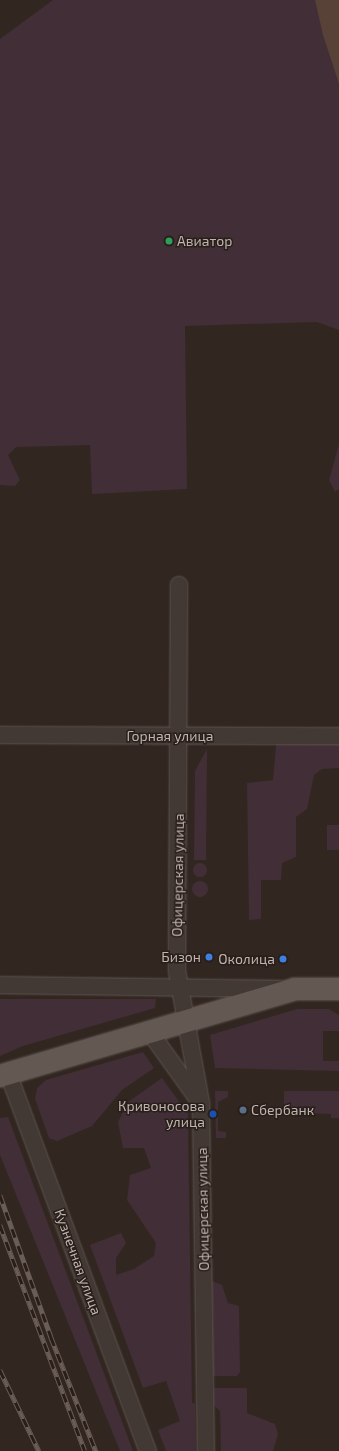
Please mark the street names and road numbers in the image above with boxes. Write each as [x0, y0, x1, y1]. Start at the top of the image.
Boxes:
street label: Горная улица [127, 728, 213, 744]
street label: Офицерская улица [169, 813, 187, 937]
street label: Офицерская улица [194, 1147, 212, 1271]
street label: Кузнечная улица [51, 1207, 105, 1317]

